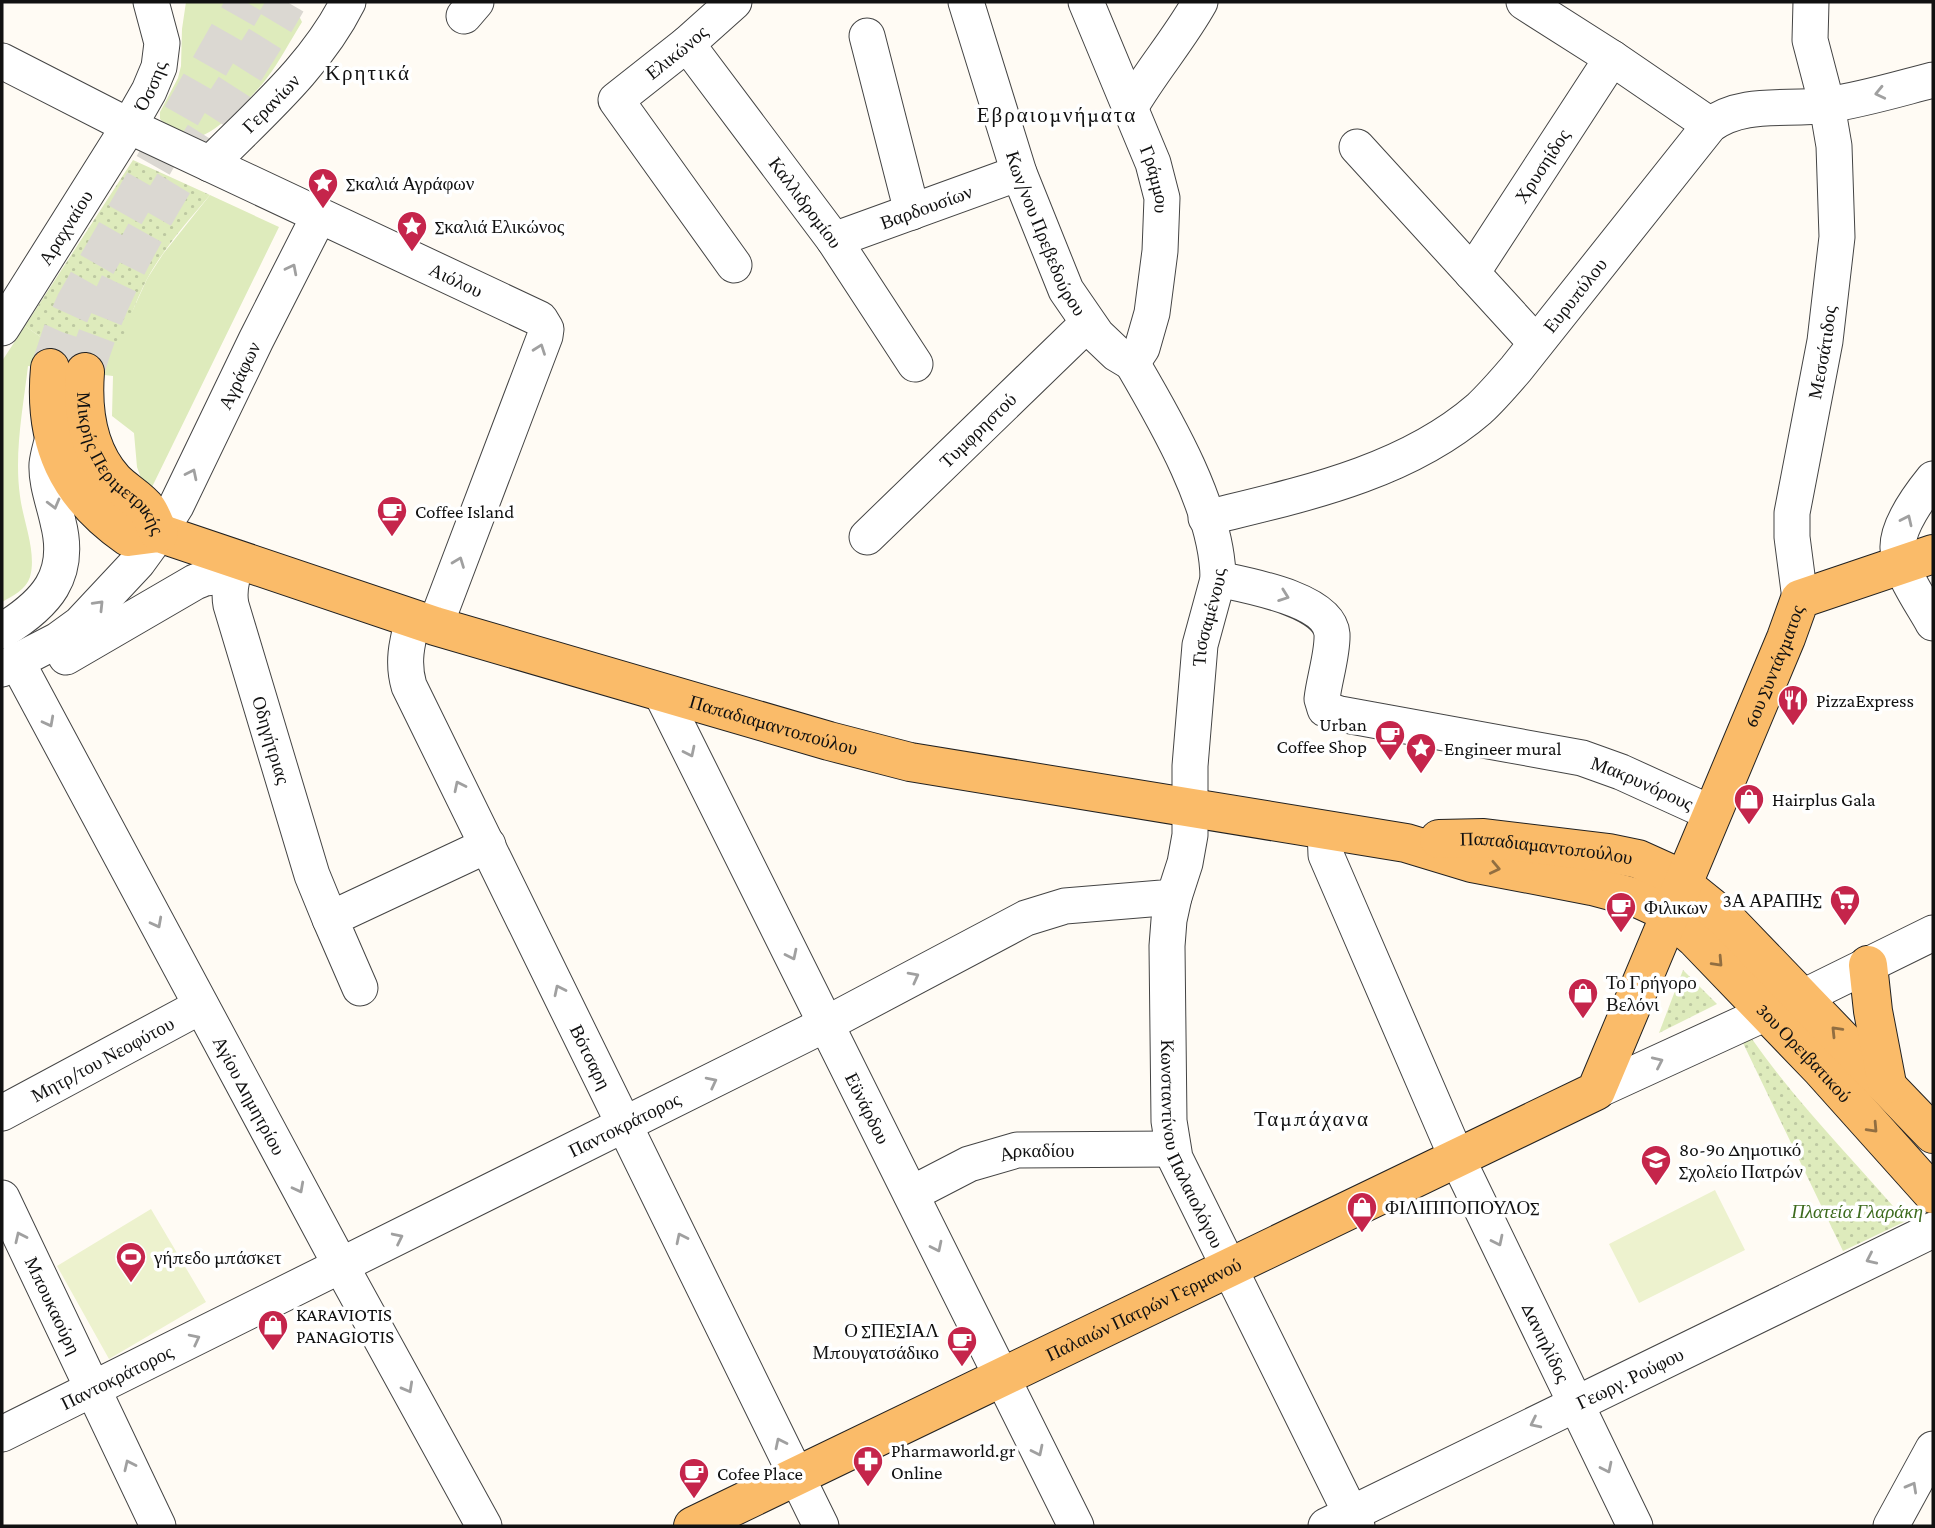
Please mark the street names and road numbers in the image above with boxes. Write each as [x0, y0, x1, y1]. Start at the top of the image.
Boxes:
street label: Ελικώνος [642, 21, 712, 84]
street label: Όσσης [130, 60, 171, 115]
street label: Γερανίων [238, 70, 304, 137]
street label: Χρυσηίδος [1511, 125, 1574, 207]
street label: Γράμμου [1136, 142, 1172, 214]
street label: Κων/νου Πρεβεδούρου [1002, 148, 1090, 320]
street label: Καλλιδρομίου [764, 153, 846, 252]
street label: Βαρδουσίων [877, 181, 976, 233]
street label: Αραχναίου [34, 186, 97, 269]
street label: Ευρυπύλου [1539, 254, 1611, 337]
street label: Αιόλου [426, 259, 486, 302]
street label: Μεσσάτιδος [1804, 304, 1840, 401]
street label: Αγράφων [214, 338, 265, 413]
street label: Τυμφρηστού [935, 388, 1021, 472]
street label: Μικρής Περιμετρικής [73, 392, 168, 539]
street label: Τισσαμένους [1188, 568, 1229, 667]
street label: 6ου Συντάγματος [1740, 602, 1808, 730]
street label: Παπαδιαμαντοπούλου [687, 691, 860, 759]
street label: Οδηγήτριας [248, 694, 294, 787]
street label: Μακρυνόρους [1588, 752, 1697, 815]
street label: Παπαδιαμαντοπούλου [1460, 828, 1635, 869]
street label: 3ου Ορειβατικού [1752, 999, 1856, 1107]
street label: Μητρ/του Νεοφύτου [28, 1013, 178, 1106]
street label: Βότσαρη [566, 1021, 615, 1093]
street label: Αγίου Δημητρίου [209, 1033, 289, 1159]
street label: Κωνσταντίνου Παλαιολόγου [1157, 1039, 1228, 1252]
street label: Εϋνάρδου [841, 1069, 894, 1147]
street label: Παντοκράτορος [565, 1088, 684, 1161]
street label: Αρκαδίου [997, 1140, 1075, 1166]
street label: Παλαιών Πατρών Γερμανού [1043, 1253, 1245, 1365]
street label: Μπουκαούρη [21, 1254, 85, 1358]
street label: Δανιηλίδος [1518, 1299, 1574, 1386]
street label: Παντοκράτορος [57, 1341, 177, 1414]
street label: Γεωργ. Ρούφου [1573, 1343, 1687, 1413]

